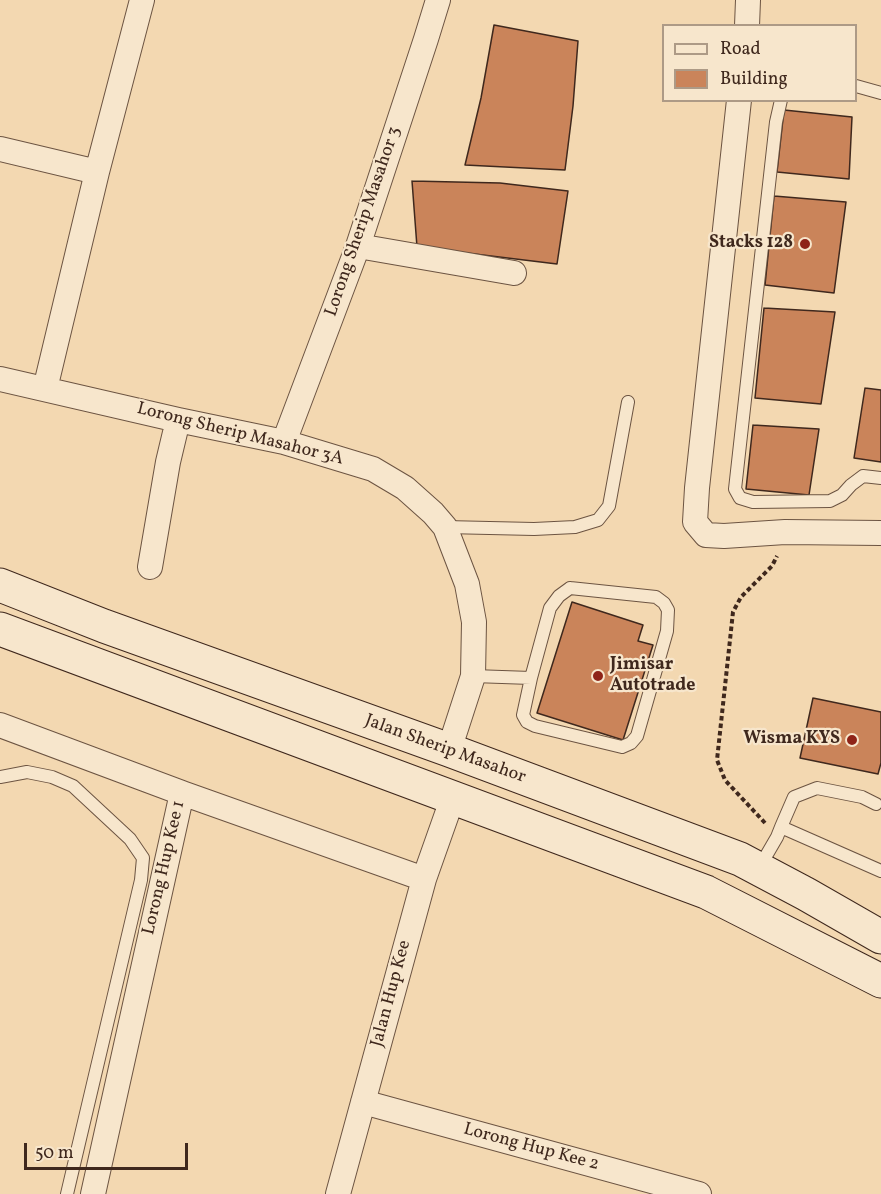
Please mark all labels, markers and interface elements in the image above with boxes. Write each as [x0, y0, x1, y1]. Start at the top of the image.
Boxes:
legend [662, 24, 857, 102]
text: Road [720, 37, 761, 62]
text: Building [720, 67, 788, 92]
street label: Lorong Sherip Masahor 3 [321, 124, 407, 320]
place label: Stacks 128 [709, 233, 793, 255]
marker: Stacks 128 [798, 237, 812, 251]
street label: Lorong Sherip Masahor 3A [134, 399, 346, 471]
place label: Jimisar Autotrade [610, 655, 696, 698]
marker: Jimisar Autotrade [591, 669, 605, 683]
street label: Jalan Sherip Masahor [361, 711, 529, 789]
place label: Wisma KYS [743, 729, 840, 751]
marker: Wisma KYS [845, 733, 859, 747]
street label: Lorong Hup Kee 1 [139, 799, 191, 937]
street label: Jalan Hup Kee [367, 938, 417, 1050]
street label: Lorong Hup Kee 2 [461, 1119, 601, 1177]
scale bar [27, 1131, 190, 1169]
text: 50 m [35, 1141, 74, 1166]

